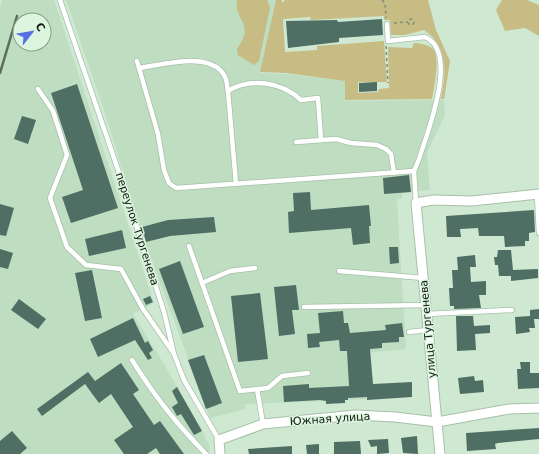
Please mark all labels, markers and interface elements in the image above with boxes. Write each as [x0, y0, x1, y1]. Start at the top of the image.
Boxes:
north arrow [12, 12, 52, 52]
text: С [32, 20, 48, 34]
street label: переулок Тургенева [113, 171, 161, 287]
street label: улица Тургенева [417, 279, 439, 379]
street label: Южная улица [289, 410, 371, 428]

